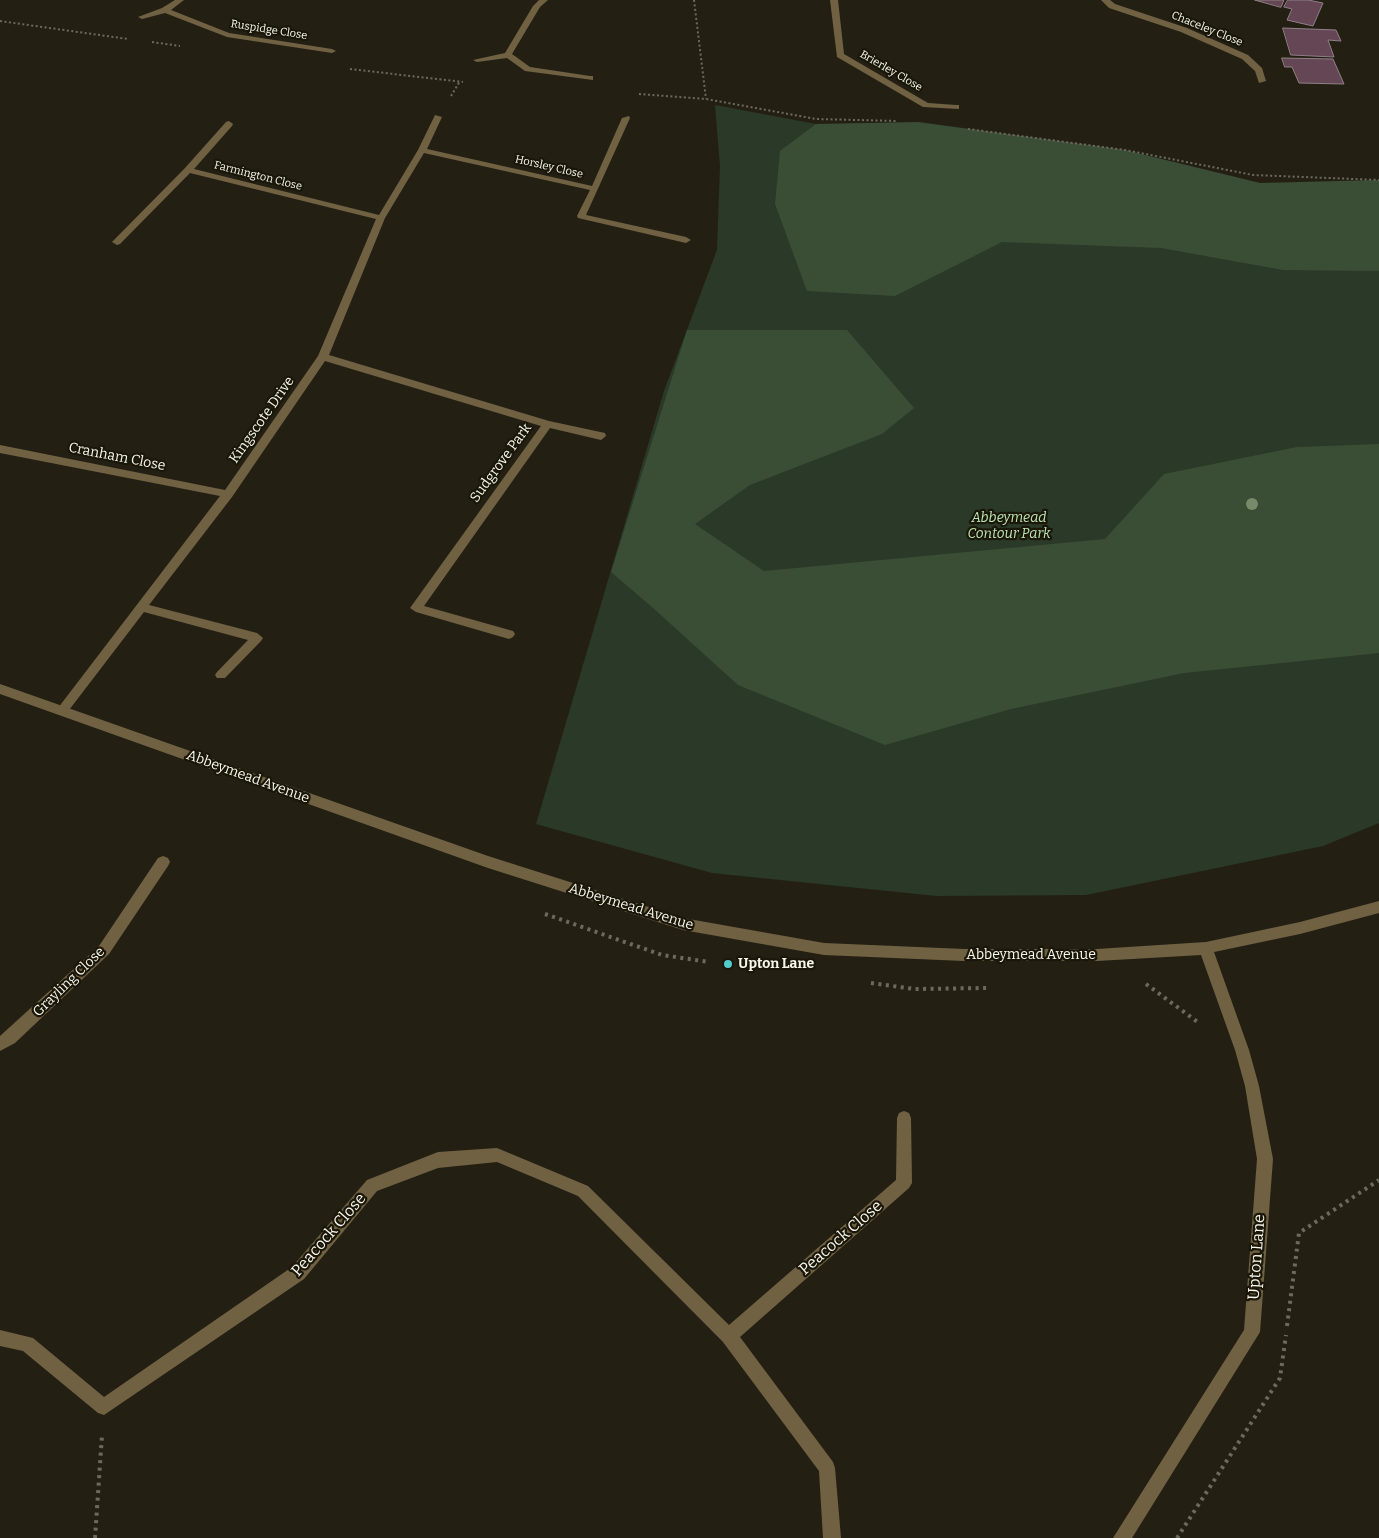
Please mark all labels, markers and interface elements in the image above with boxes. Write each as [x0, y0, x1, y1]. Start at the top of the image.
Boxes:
street label: Chaceley Close [1169, 9, 1245, 49]
street label: Ruspidge Close [230, 17, 308, 43]
street label: Brierley Close [857, 48, 925, 94]
street label: Horsley Close [514, 153, 584, 181]
street label: Farmington Close [213, 159, 303, 193]
street label: Kingscote Drive [226, 373, 298, 467]
street label: Sudgrove Park [467, 420, 535, 506]
street label: Cranham Close [67, 439, 167, 475]
park label: Abbeymead Contour Park [967, 510, 1051, 542]
street label: Abbeymead Avenue [184, 747, 312, 807]
street label: Abbeymead Avenue [567, 880, 695, 934]
street label: Grayling Close [30, 944, 108, 1020]
street label: Abbeymead Avenue [966, 947, 1096, 963]
place label: Upton Lane [738, 956, 814, 972]
marker: Upton Lane [722, 958, 734, 970]
street label: Peacock Close [288, 1189, 370, 1281]
street label: Peacock Close [795, 1197, 887, 1279]
street label: Upton Lane [1244, 1213, 1270, 1301]

